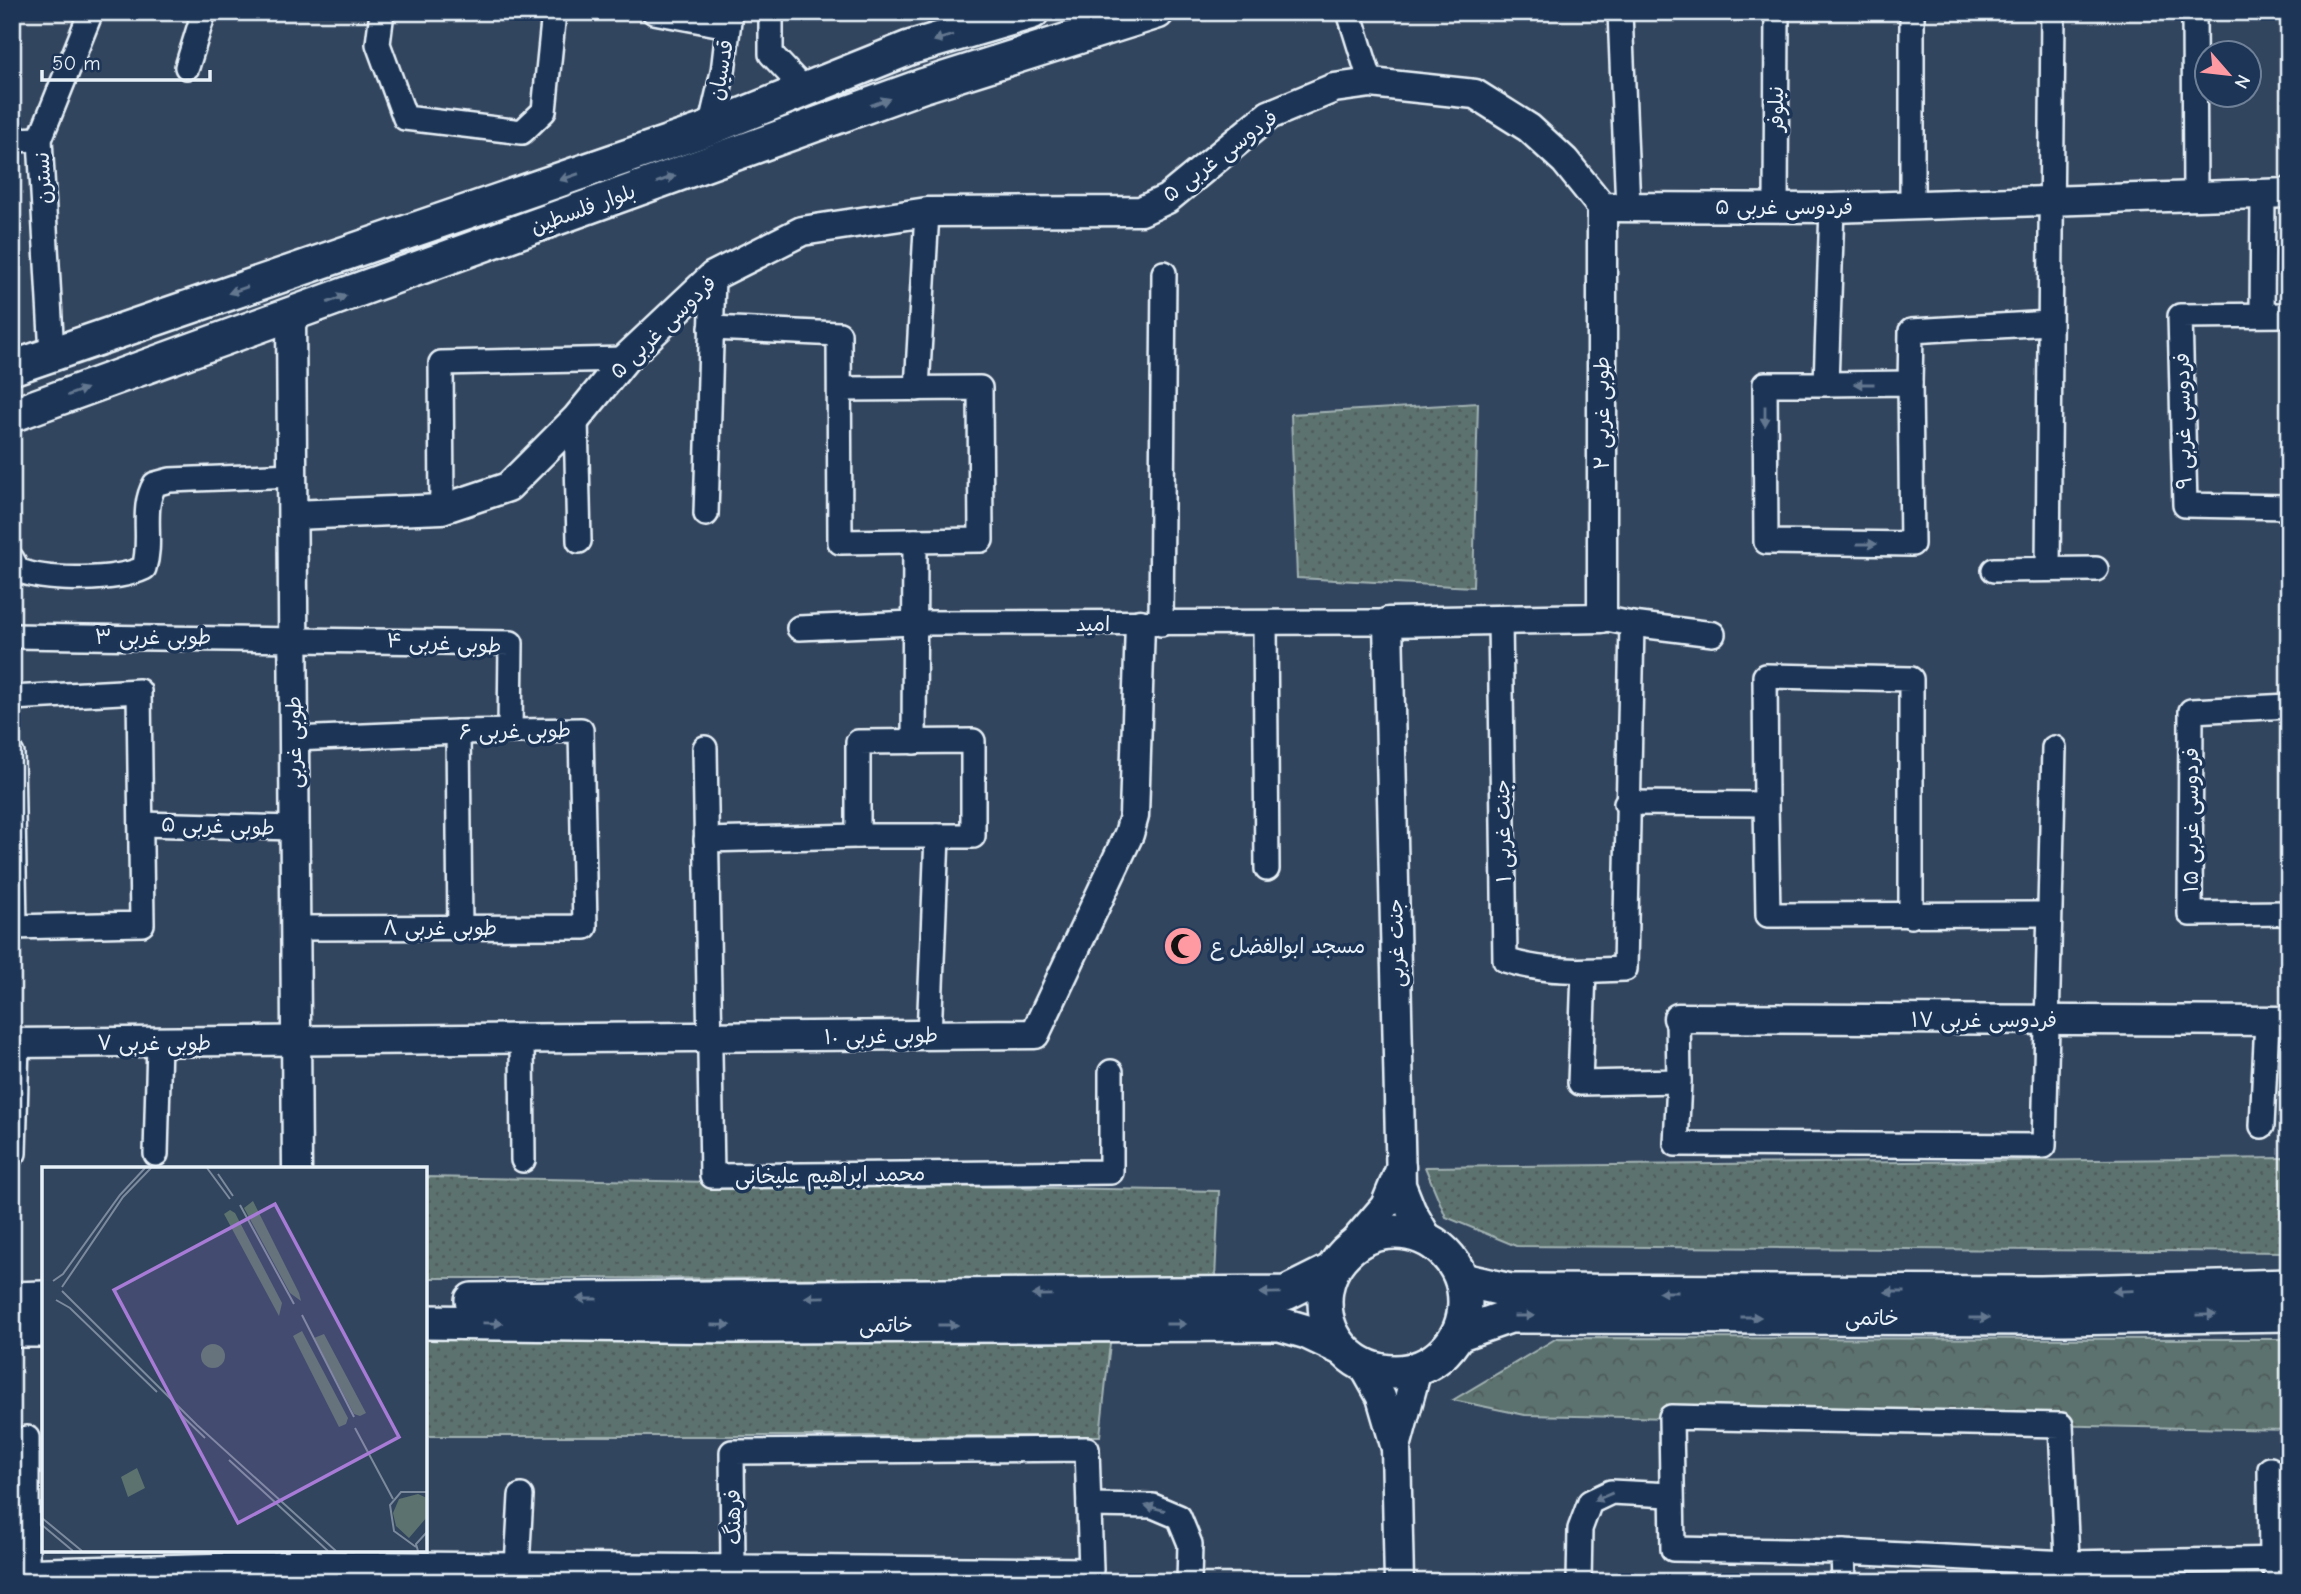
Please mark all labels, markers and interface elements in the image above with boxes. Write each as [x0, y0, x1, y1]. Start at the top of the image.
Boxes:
one-way arrow [933, 34, 954, 44]
scale bar [42, 38, 210, 82]
street label: قدسیان [704, 38, 738, 102]
north arrow [2192, 38, 2262, 108]
text: 50 m [52, 51, 101, 75]
text: N [2230, 71, 2255, 92]
street label: نیلوفر [1764, 86, 1790, 134]
one-way arrow [869, 96, 890, 107]
street label: فردوسی غربی ۵ [1158, 105, 1283, 209]
street label: نسترن [30, 151, 56, 205]
one-way arrow [559, 172, 580, 183]
one-way arrow [655, 173, 676, 184]
street label: بلوار فلسطین [527, 179, 639, 240]
street label: فردوسی غربی ۵ [1715, 195, 1853, 221]
street label: فردوسی غربی ۵ [605, 270, 722, 385]
one-way arrow [228, 285, 249, 296]
one-way arrow [326, 293, 347, 304]
street label: فردوسی غربی ۹ [2170, 353, 2198, 489]
street label: طوبی غربی ۲ [1590, 356, 1616, 470]
one-way arrow [1853, 378, 1875, 389]
one-way arrow [66, 386, 87, 397]
one-way arrow [1759, 405, 1771, 427]
one-way arrow [1856, 538, 1878, 550]
street label: امید [1076, 612, 1110, 636]
street label: طوبی غربی ۳ [95, 625, 211, 651]
street label: طوبی غربی ۴ [386, 628, 502, 660]
street label: طوبی غربی [282, 696, 308, 788]
street label: طوبی غربی ۶ [459, 718, 571, 746]
street label: فردوسی غربی ۱۵ [2179, 747, 2205, 893]
street label: جنت غربی ۱ [1490, 779, 1518, 883]
street label: طوبی غربی ۵ [161, 812, 275, 842]
street label: جنت غربی [1383, 898, 1411, 988]
street label: طوبی غربی ۸ [383, 916, 497, 942]
mosque icon: مسجد ابوالفضل ع [1162, 925, 1204, 967]
place label: مسجد ابوالفضل ع [1210, 934, 1365, 961]
street label: فردوسی غربی ۱۷ [1911, 1008, 2057, 1034]
street label: طوبی غربی ۱۰ [824, 1023, 938, 1051]
street label: طوبی غربی ۷ [97, 1031, 211, 1057]
street label: محمد ابراهیم علیخانی [735, 1161, 925, 1193]
inset map [42, 1167, 427, 1552]
one-way arrow [2111, 1285, 2133, 1296]
one-way arrow [1656, 1286, 1678, 1298]
one-way arrow [1258, 1287, 1280, 1299]
one-way arrow [1884, 1287, 1906, 1298]
one-way arrow [1031, 1289, 1053, 1301]
one-way arrow [803, 1291, 825, 1303]
one-way arrow [576, 1293, 598, 1305]
street label: خاتمی [1845, 1306, 1899, 1332]
one-way arrow [2195, 1309, 2217, 1321]
one-way arrow [1513, 1310, 1535, 1322]
one-way arrow [1740, 1311, 1762, 1323]
one-way arrow [1968, 1312, 1990, 1324]
street label: خاتمی [859, 1313, 913, 1339]
one-way arrow [483, 1317, 505, 1329]
one-way arrow [1165, 1318, 1187, 1330]
one-way arrow [938, 1319, 960, 1331]
one-way arrow [710, 1320, 732, 1331]
street label: فرهنگ [721, 1489, 745, 1545]
one-way arrow [1593, 1491, 1613, 1503]
one-way arrow [1143, 1502, 1165, 1513]

